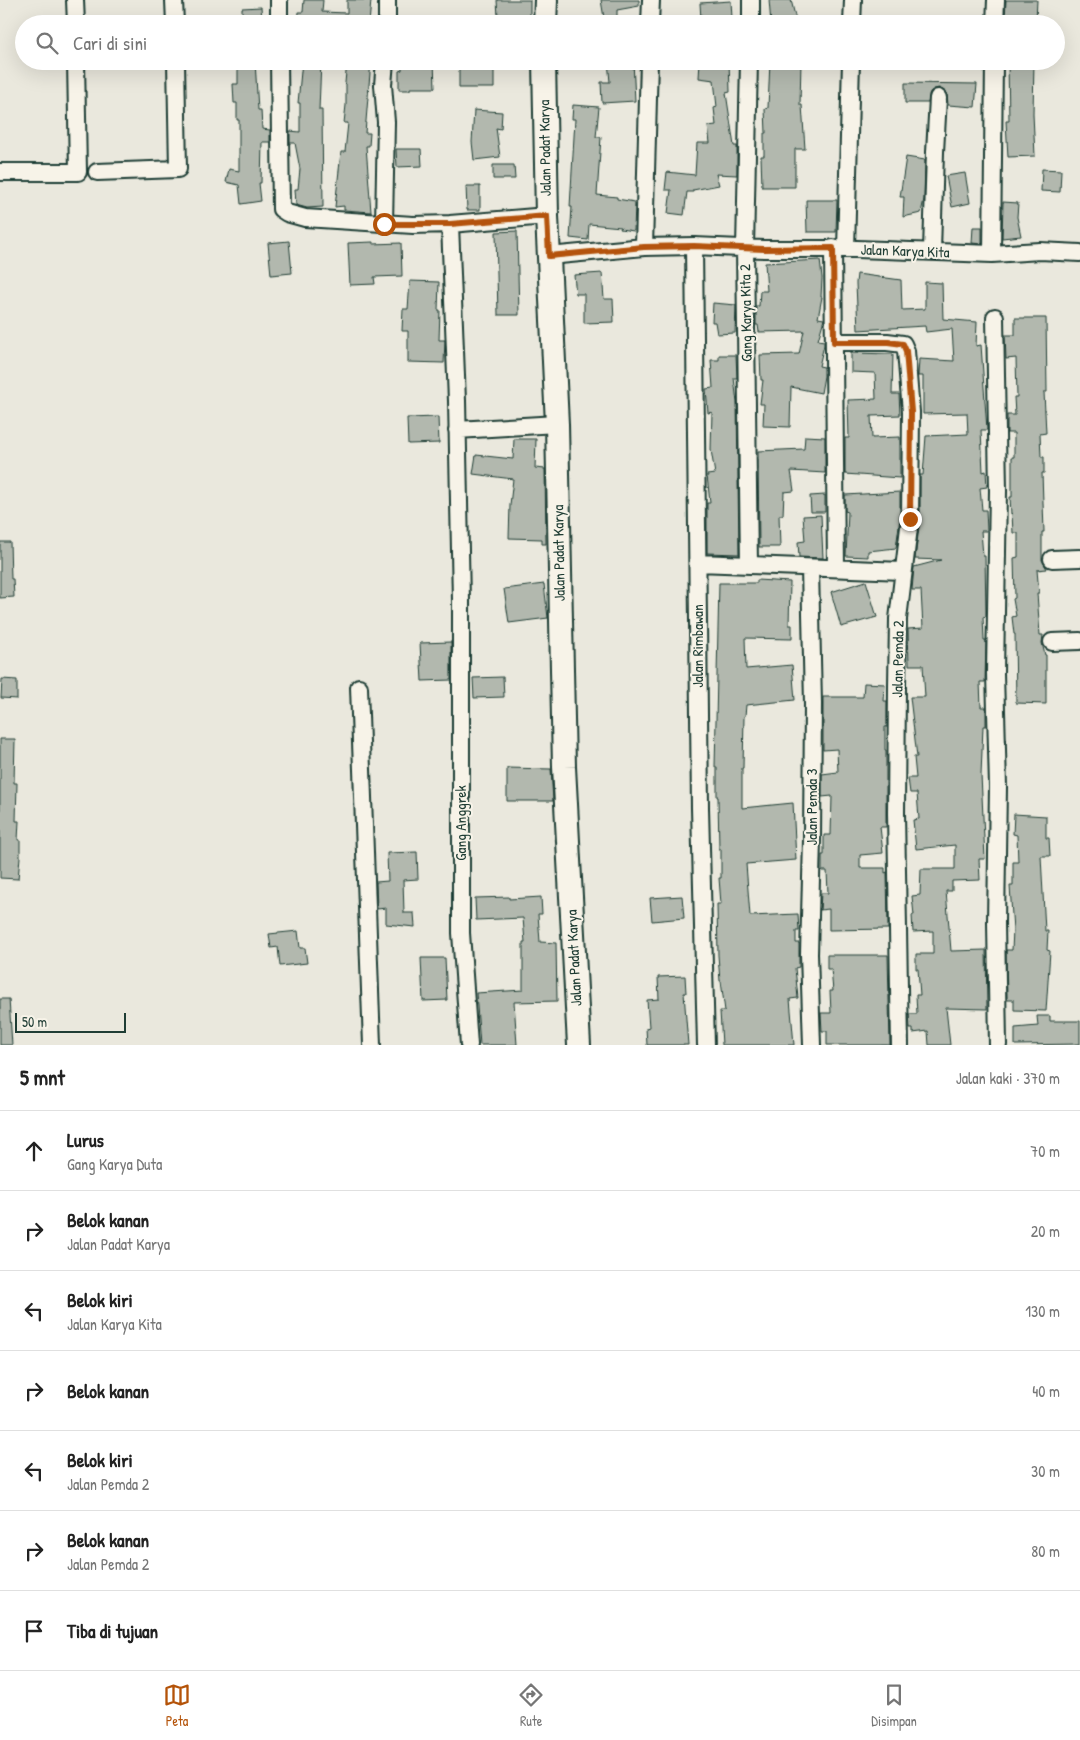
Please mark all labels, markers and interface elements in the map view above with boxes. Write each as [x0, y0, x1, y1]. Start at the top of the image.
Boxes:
search box [15, 15, 1065, 70]
icon: search [33, 29, 61, 57]
text: Cari di sini [73, 30, 147, 56]
street label: Jalan Padat Karya [533, 99, 556, 197]
route start [373, 213, 396, 236]
street label: Jalan Karya Kita [860, 238, 950, 263]
street label: Gang Karya Kita 2 [734, 264, 757, 362]
street label: Jalan Padat Karya [547, 504, 570, 602]
route end [899, 508, 922, 531]
street label: Jalan Rimbawan [687, 604, 708, 688]
street label: Jalan Pemda 2 [886, 620, 909, 698]
street label: Jalan Pemda 3 [801, 768, 822, 845]
street label: Gang Anggrek [450, 785, 471, 861]
street label: Jalan Padat Karya [560, 909, 587, 1007]
scale bar [15, 1010, 126, 1033]
text: 50 m [22, 1012, 47, 1031]
text: 5 mnt [20, 1063, 65, 1092]
text: Jalan kaki · 370 m [956, 1067, 1060, 1089]
text: Lurus [67, 1127, 104, 1153]
icon: ahead [20, 1137, 48, 1165]
text: 70 m [1030, 1140, 1060, 1162]
text: Gang Karya Duta [67, 1153, 162, 1175]
text: Belok kanan [67, 1207, 149, 1233]
icon: right [20, 1217, 48, 1245]
text: 20 m [1031, 1220, 1060, 1242]
text: Jalan Padat Karya [67, 1233, 170, 1255]
text: Belok kiri [67, 1287, 133, 1313]
icon: left [20, 1297, 48, 1325]
text: 130 m [1025, 1300, 1060, 1322]
text: Jalan Karya Kita [67, 1313, 162, 1335]
icon: right [20, 1377, 48, 1405]
text: Belok kanan [67, 1378, 149, 1404]
text: 40 m [1032, 1380, 1060, 1402]
text: Belok kiri [67, 1447, 133, 1473]
icon: left [20, 1457, 48, 1485]
text: 30 m [1031, 1460, 1060, 1482]
text: Jalan Pemda 2 [67, 1473, 149, 1495]
text: Belok kanan [67, 1527, 149, 1553]
icon: right [20, 1537, 48, 1565]
text: 80 m [1031, 1540, 1060, 1562]
text: Jalan Pemda 2 [67, 1553, 149, 1575]
icon: arrive [20, 1617, 48, 1645]
text: Tiba di tujuan [67, 1618, 158, 1644]
tab: Peta [163, 1681, 191, 1730]
tab: Rute [517, 1681, 545, 1730]
tab: Disimpan [871, 1681, 917, 1730]

